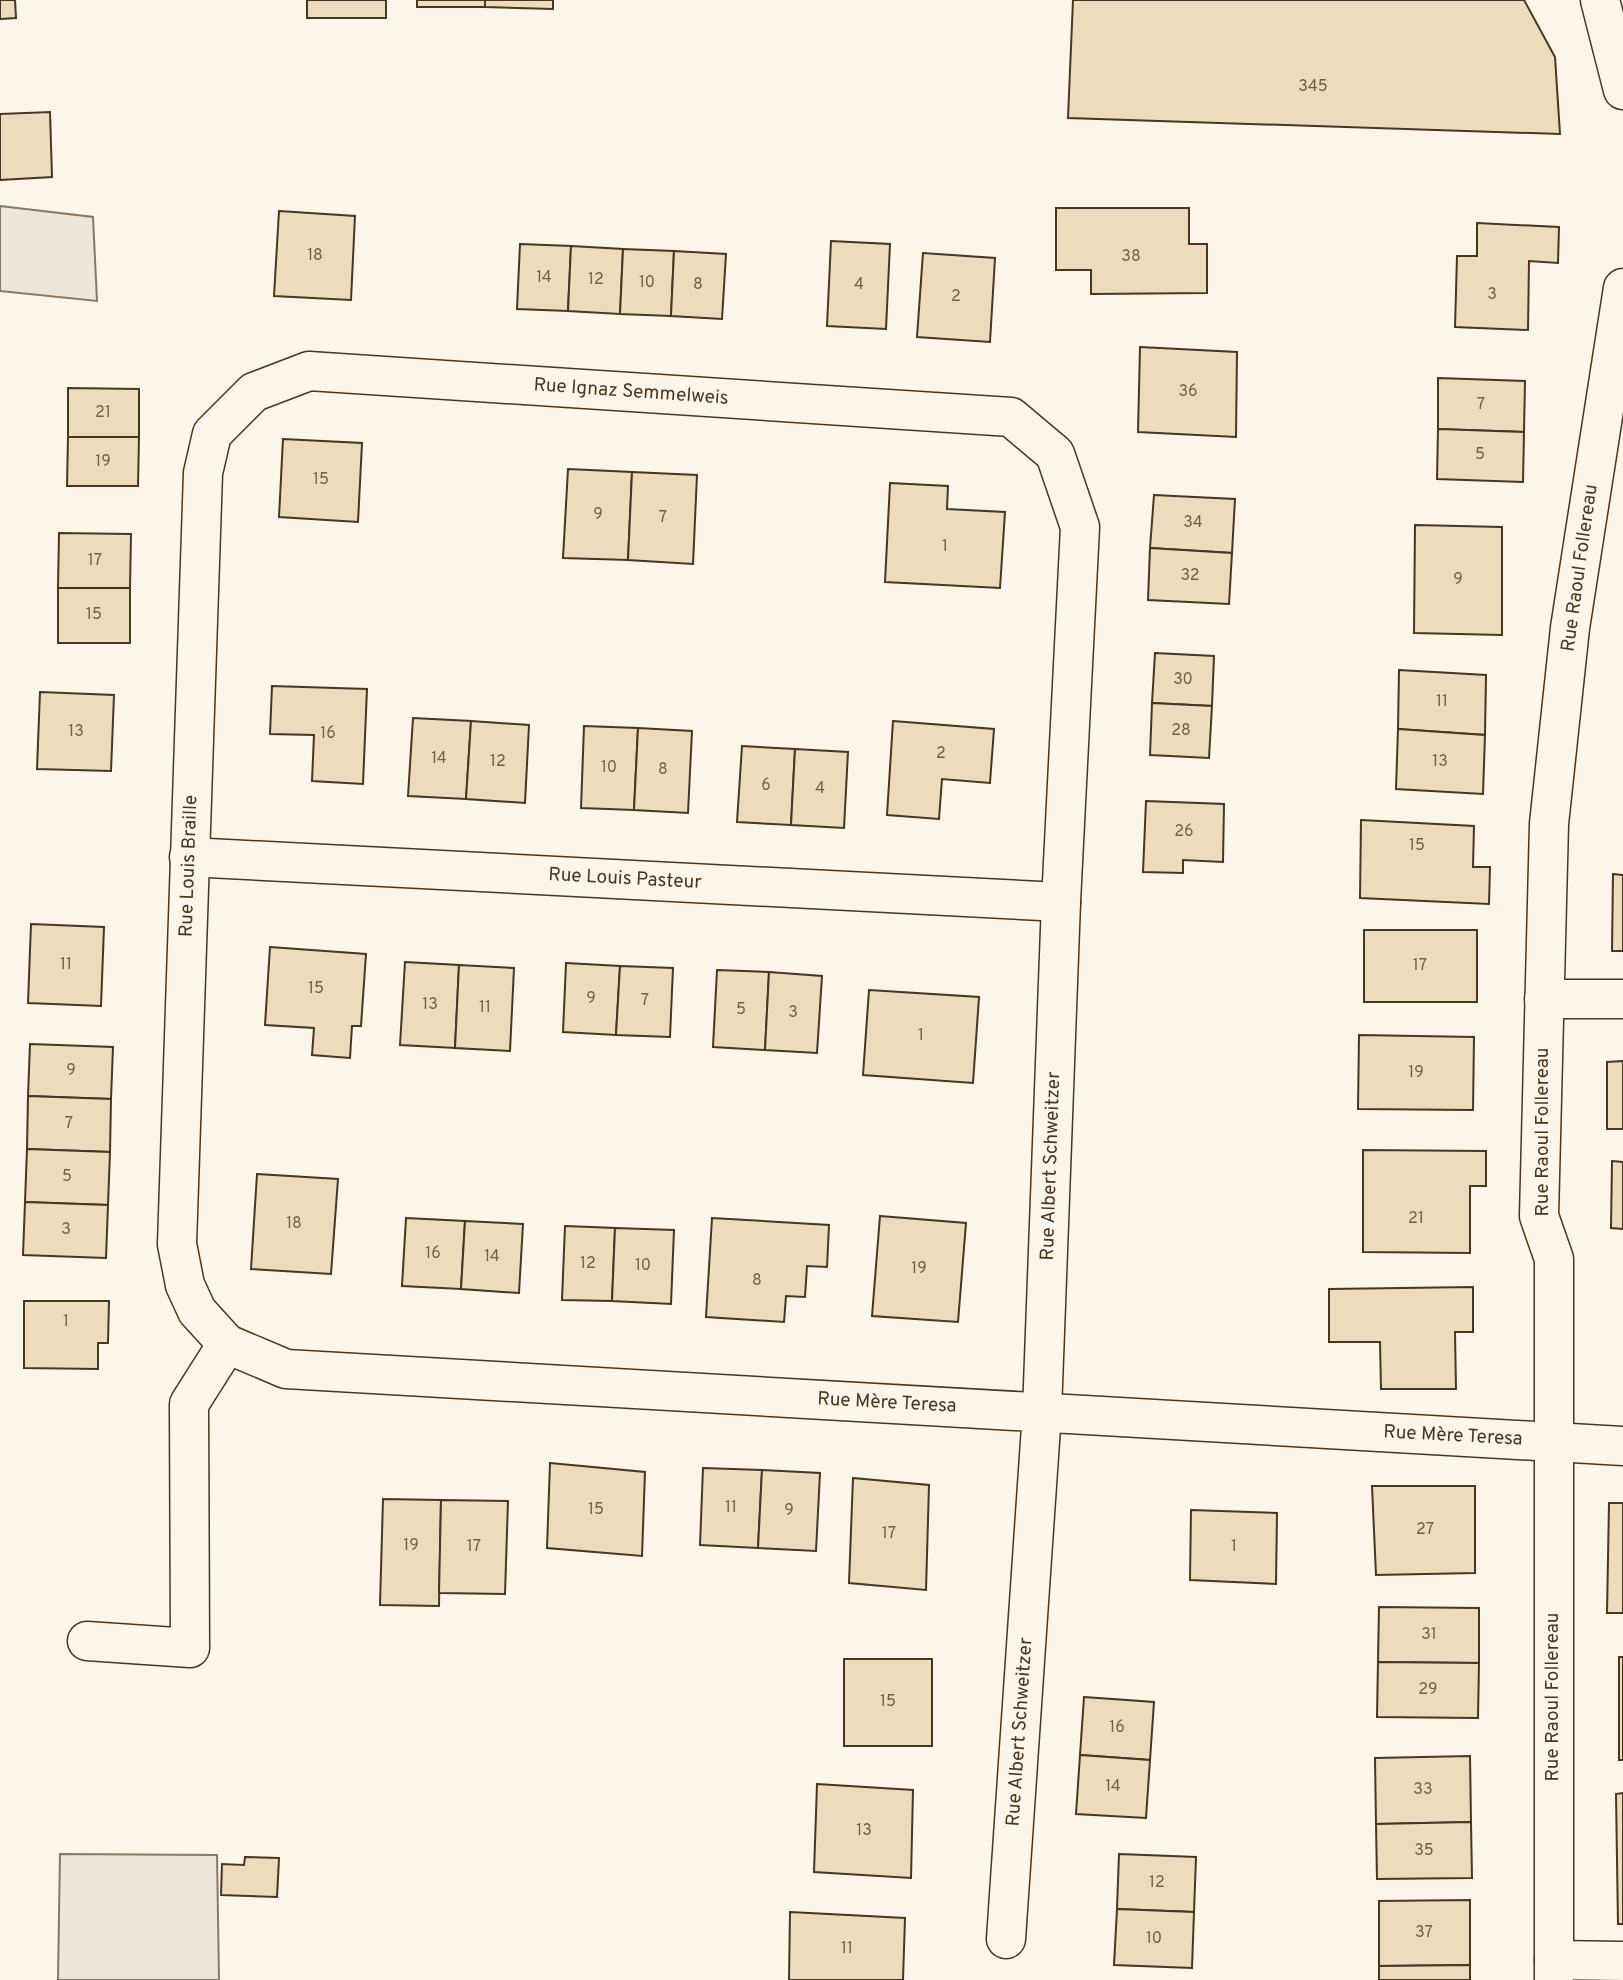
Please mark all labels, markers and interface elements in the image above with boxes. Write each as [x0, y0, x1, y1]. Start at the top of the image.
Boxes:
house number: 345 [1298, 77, 1328, 97]
house number: 18 [307, 246, 323, 266]
house number: 38 [1121, 247, 1141, 267]
house number: 14 [536, 268, 552, 288]
house number: 12 [588, 270, 604, 290]
house number: 10 [639, 273, 655, 293]
house number: 8 [693, 275, 703, 295]
house number: 4 [854, 275, 864, 295]
house number: 3 [1487, 285, 1497, 305]
house number: 2 [951, 287, 961, 307]
street label: Rue Ignaz Semmelweis [533, 373, 729, 411]
house number: 36 [1178, 382, 1198, 402]
house number: 7 [1477, 395, 1485, 415]
house number: 21 [95, 403, 111, 423]
house number: 5 [1475, 445, 1485, 465]
house number: 19 [95, 452, 111, 472]
house number: 15 [313, 470, 329, 490]
street label: Rue Raoul Follereau [1556, 483, 1604, 653]
house number: 9 [593, 505, 603, 525]
house number: 7 [659, 508, 667, 528]
house number: 34 [1183, 513, 1203, 533]
house number: 1 [942, 537, 948, 557]
house number: 17 [88, 551, 102, 571]
house number: 32 [1180, 566, 1200, 586]
house number: 9 [1453, 570, 1463, 590]
house number: 15 [86, 605, 102, 625]
house number: 30 [1173, 670, 1193, 690]
house number: 11 [1436, 692, 1448, 712]
house number: 28 [1171, 721, 1191, 741]
house number: 13 [68, 722, 84, 742]
house number: 16 [320, 724, 336, 744]
house number: 2 [936, 744, 946, 764]
house number: 14 [431, 749, 447, 769]
house number: 12 [490, 752, 506, 772]
house number: 13 [1432, 752, 1448, 772]
house number: 10 [601, 758, 617, 778]
house number: 8 [658, 760, 668, 780]
house number: 6 [761, 776, 771, 796]
house number: 4 [815, 779, 825, 799]
street label: Rue Louis Braille [175, 794, 203, 938]
house number: 26 [1174, 822, 1194, 842]
house number: 15 [1409, 836, 1425, 856]
street label: Rue Louis Pasteur [548, 863, 703, 895]
house number: 11 [60, 955, 72, 975]
house number: 17 [1413, 956, 1427, 976]
house number: 15 [308, 979, 324, 999]
house number: 9 [586, 989, 596, 1009]
house number: 7 [641, 991, 649, 1011]
house number: 13 [422, 995, 438, 1015]
house number: 11 [479, 998, 491, 1018]
house number: 5 [736, 1000, 746, 1020]
house number: 3 [788, 1003, 798, 1023]
house number: 1 [918, 1026, 924, 1046]
street label: Rue Raoul Follereau [1531, 1048, 1555, 1216]
house number: 9 [66, 1061, 76, 1081]
house number: 19 [1408, 1063, 1424, 1083]
street label: Rue Albert Schweitzer [1036, 1070, 1066, 1261]
house number: 7 [65, 1114, 73, 1134]
house number: 5 [62, 1167, 72, 1187]
house number: 21 [1408, 1209, 1424, 1229]
house number: 18 [286, 1214, 302, 1234]
house number: 3 [61, 1220, 71, 1240]
house number: 16 [425, 1244, 441, 1264]
house number: 14 [484, 1247, 500, 1267]
house number: 12 [580, 1254, 596, 1274]
house number: 10 [635, 1256, 651, 1276]
house number: 19 [911, 1259, 927, 1279]
house number: 8 [752, 1271, 762, 1291]
house number: 1 [63, 1312, 69, 1332]
street label: Rue Mère Teresa [817, 1387, 957, 1419]
street label: Rue Mère Teresa [1383, 1420, 1523, 1452]
house number: 11 [725, 1498, 737, 1518]
house number: 15 [588, 1500, 604, 1520]
house number: 9 [784, 1501, 794, 1521]
house number: 27 [1416, 1520, 1434, 1540]
house number: 17 [882, 1524, 896, 1544]
house number: 19 [403, 1536, 419, 1556]
house number: 17 [467, 1537, 481, 1557]
house number: 1 [1231, 1537, 1237, 1557]
street label: Rue Raoul Follereau [1541, 1613, 1565, 1781]
house number: 31 [1421, 1625, 1437, 1645]
street label: Rue Albert Schweitzer [1001, 1636, 1039, 1827]
house number: 29 [1418, 1680, 1438, 1700]
house number: 15 [880, 1692, 896, 1712]
house number: 16 [1109, 1718, 1125, 1738]
house number: 14 [1105, 1777, 1121, 1797]
house number: 33 [1413, 1780, 1433, 1800]
house number: 13 [856, 1821, 872, 1841]
house number: 35 [1414, 1841, 1434, 1861]
house number: 12 [1149, 1873, 1165, 1893]
house number: 37 [1415, 1923, 1433, 1943]
house number: 10 [1146, 1929, 1162, 1949]
house number: 11 [841, 1939, 853, 1959]

